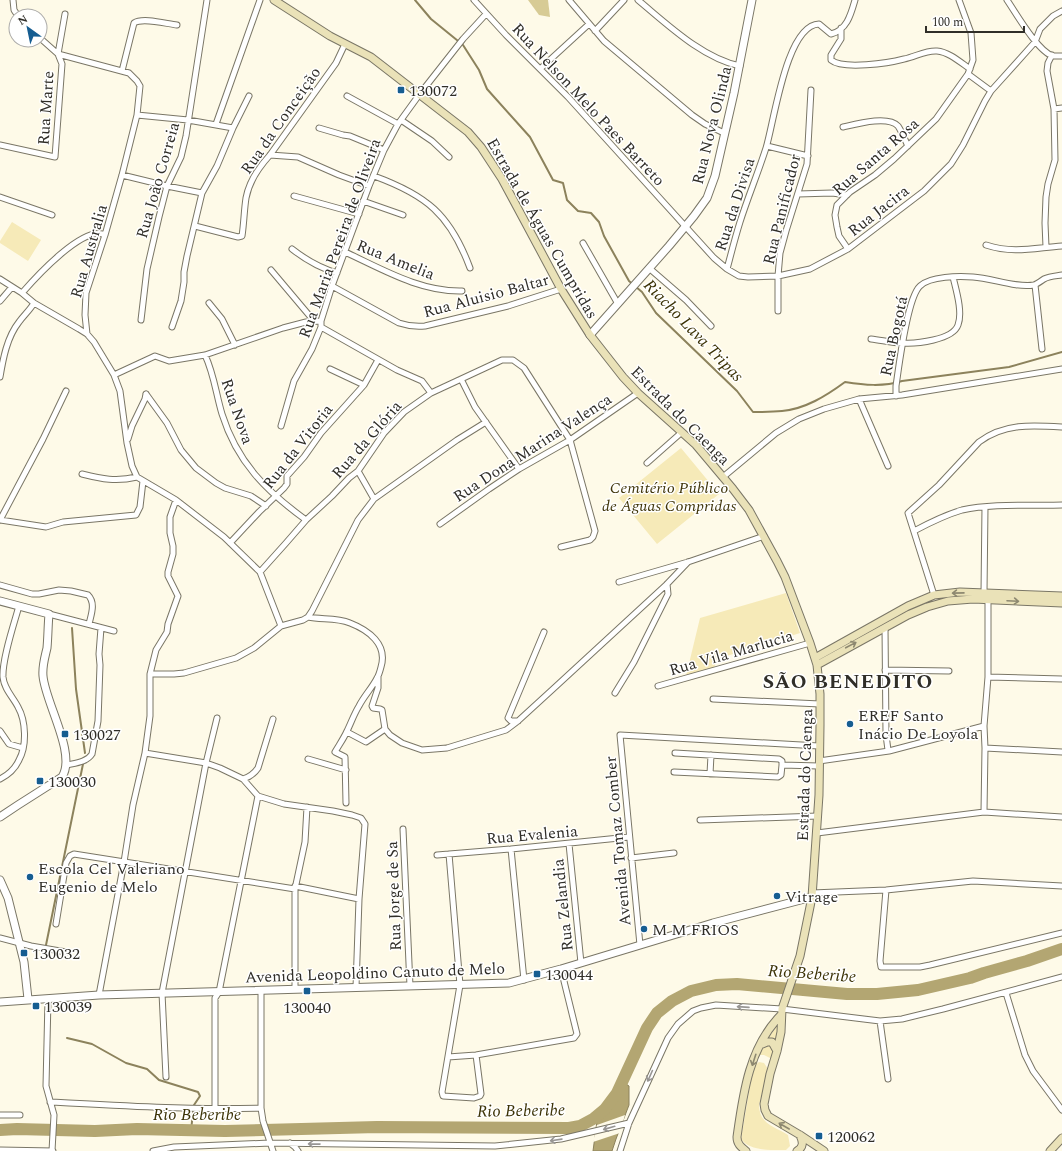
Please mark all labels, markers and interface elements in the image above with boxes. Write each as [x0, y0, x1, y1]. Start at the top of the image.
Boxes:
north arrow [8, 8, 48, 48]
scale bar [926, 8, 1024, 34]
text: N [14, 10, 31, 30]
text: 100 m [932, 13, 963, 32]
street label: Rua Nelson Melo Paes Barreto [506, 18, 670, 192]
street label: Rua da Conceição [235, 62, 327, 179]
street label: Rua Nova Olinda [686, 63, 738, 187]
street label: Rua Marte [31, 70, 61, 146]
place label: 130072 [409, 79, 457, 103]
marker: 130072 [396, 85, 406, 95]
street label: Rua Santa Rosa [827, 112, 925, 201]
street label: Rua João Correia [130, 119, 186, 241]
street label: Estrada de Águas Cumpridas [480, 134, 604, 323]
street label: Rua Maria Pereira de Oliveira [293, 135, 387, 342]
street label: Rua Panificador [757, 151, 807, 267]
street label: Rua da Divisa [709, 154, 761, 254]
street label: Rua Jacira [843, 179, 914, 242]
street label: Rua Australia [64, 201, 114, 301]
street label: Rua Amelia [353, 233, 438, 287]
street label: Rua Aluisio Baltar [421, 268, 552, 324]
water label: Riacho Lava Tripas [637, 273, 749, 388]
street label: Rua Bogotá [874, 294, 914, 379]
street label: Estrada do Caenga [625, 360, 736, 471]
street label: Rua Nova [215, 375, 260, 448]
street label: Rua Dona Marina Valença [448, 387, 617, 508]
street label: Rua da Glória [326, 395, 408, 484]
street label: Rua da Vitoria [257, 399, 339, 494]
park label: Cemitério Público de Águas Compridas [602, 476, 737, 518]
one-way arrow [952, 589, 965, 596]
one-way arrow [1006, 597, 1019, 605]
street label: Rua Vila Marlucia [666, 624, 796, 682]
one-way arrow [845, 641, 857, 649]
district label: SÃO BENEDITO [763, 667, 933, 697]
place label: EREF Santo Inácio De Loyola [858, 704, 979, 746]
street label: Estrada do Caenga [791, 708, 819, 842]
marker: EREF Santo Inácio De Loyola [845, 719, 855, 729]
place label: 130027 [73, 723, 121, 747]
marker: 130027 [60, 729, 70, 739]
street label: Avenida Tomaz Comber [599, 755, 637, 927]
place label: 130030 [48, 770, 96, 794]
marker: 130030 [35, 776, 45, 786]
street label: Rua Evalenia [485, 819, 579, 851]
street label: Rua Jorge de Sa [380, 840, 408, 951]
place label: Escola Cel Valeriano Eugenio de Melo [38, 857, 185, 899]
street label: Rua Zelandia [546, 857, 580, 952]
marker: Escola Cel Valeriano Eugenio de Melo [25, 872, 35, 882]
place label: Vitrage [785, 885, 838, 909]
marker: Vitrage [772, 891, 782, 901]
place label: M M FRIOS [652, 918, 739, 942]
marker: M M FRIOS [639, 924, 649, 934]
place label: 130032 [32, 942, 80, 966]
marker: 130032 [19, 948, 29, 958]
street label: Avenida Leopoldino Canuto de Melo [245, 956, 505, 990]
water label: Rio Beberibe [767, 958, 857, 990]
place label: 130044 [545, 963, 593, 987]
marker: 130044 [532, 969, 542, 979]
marker: 130040 [302, 986, 312, 996]
place label: 130039 [44, 995, 92, 1019]
place label: 130040 [283, 996, 331, 1020]
marker: 130039 [31, 1001, 41, 1011]
one-way arrow [737, 1003, 750, 1010]
one-way arrow [750, 1053, 757, 1066]
one-way arrow [646, 1070, 654, 1082]
water label: Rio Beberibe [477, 1097, 565, 1125]
water label: Rio Beberibe [153, 1102, 241, 1128]
one-way arrow [778, 1121, 790, 1129]
one-way arrow [603, 1125, 616, 1132]
place label: 120062 [827, 1125, 875, 1149]
marker: 120062 [814, 1131, 824, 1141]
one-way arrow [550, 1136, 563, 1144]
one-way arrow [308, 1140, 321, 1148]

